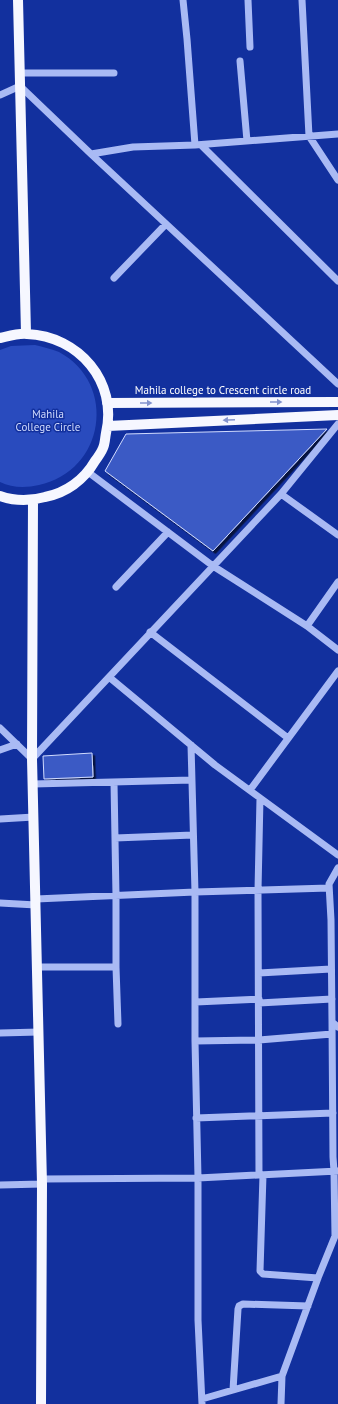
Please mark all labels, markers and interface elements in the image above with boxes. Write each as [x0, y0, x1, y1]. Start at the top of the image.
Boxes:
street label: Mahila college to Crescent circle road [135, 383, 311, 397]
one-way arrow [270, 399, 283, 405]
one-way arrow [140, 400, 153, 406]
park label: Mahila College Circle [16, 407, 81, 434]
one-way arrow [222, 417, 235, 423]

